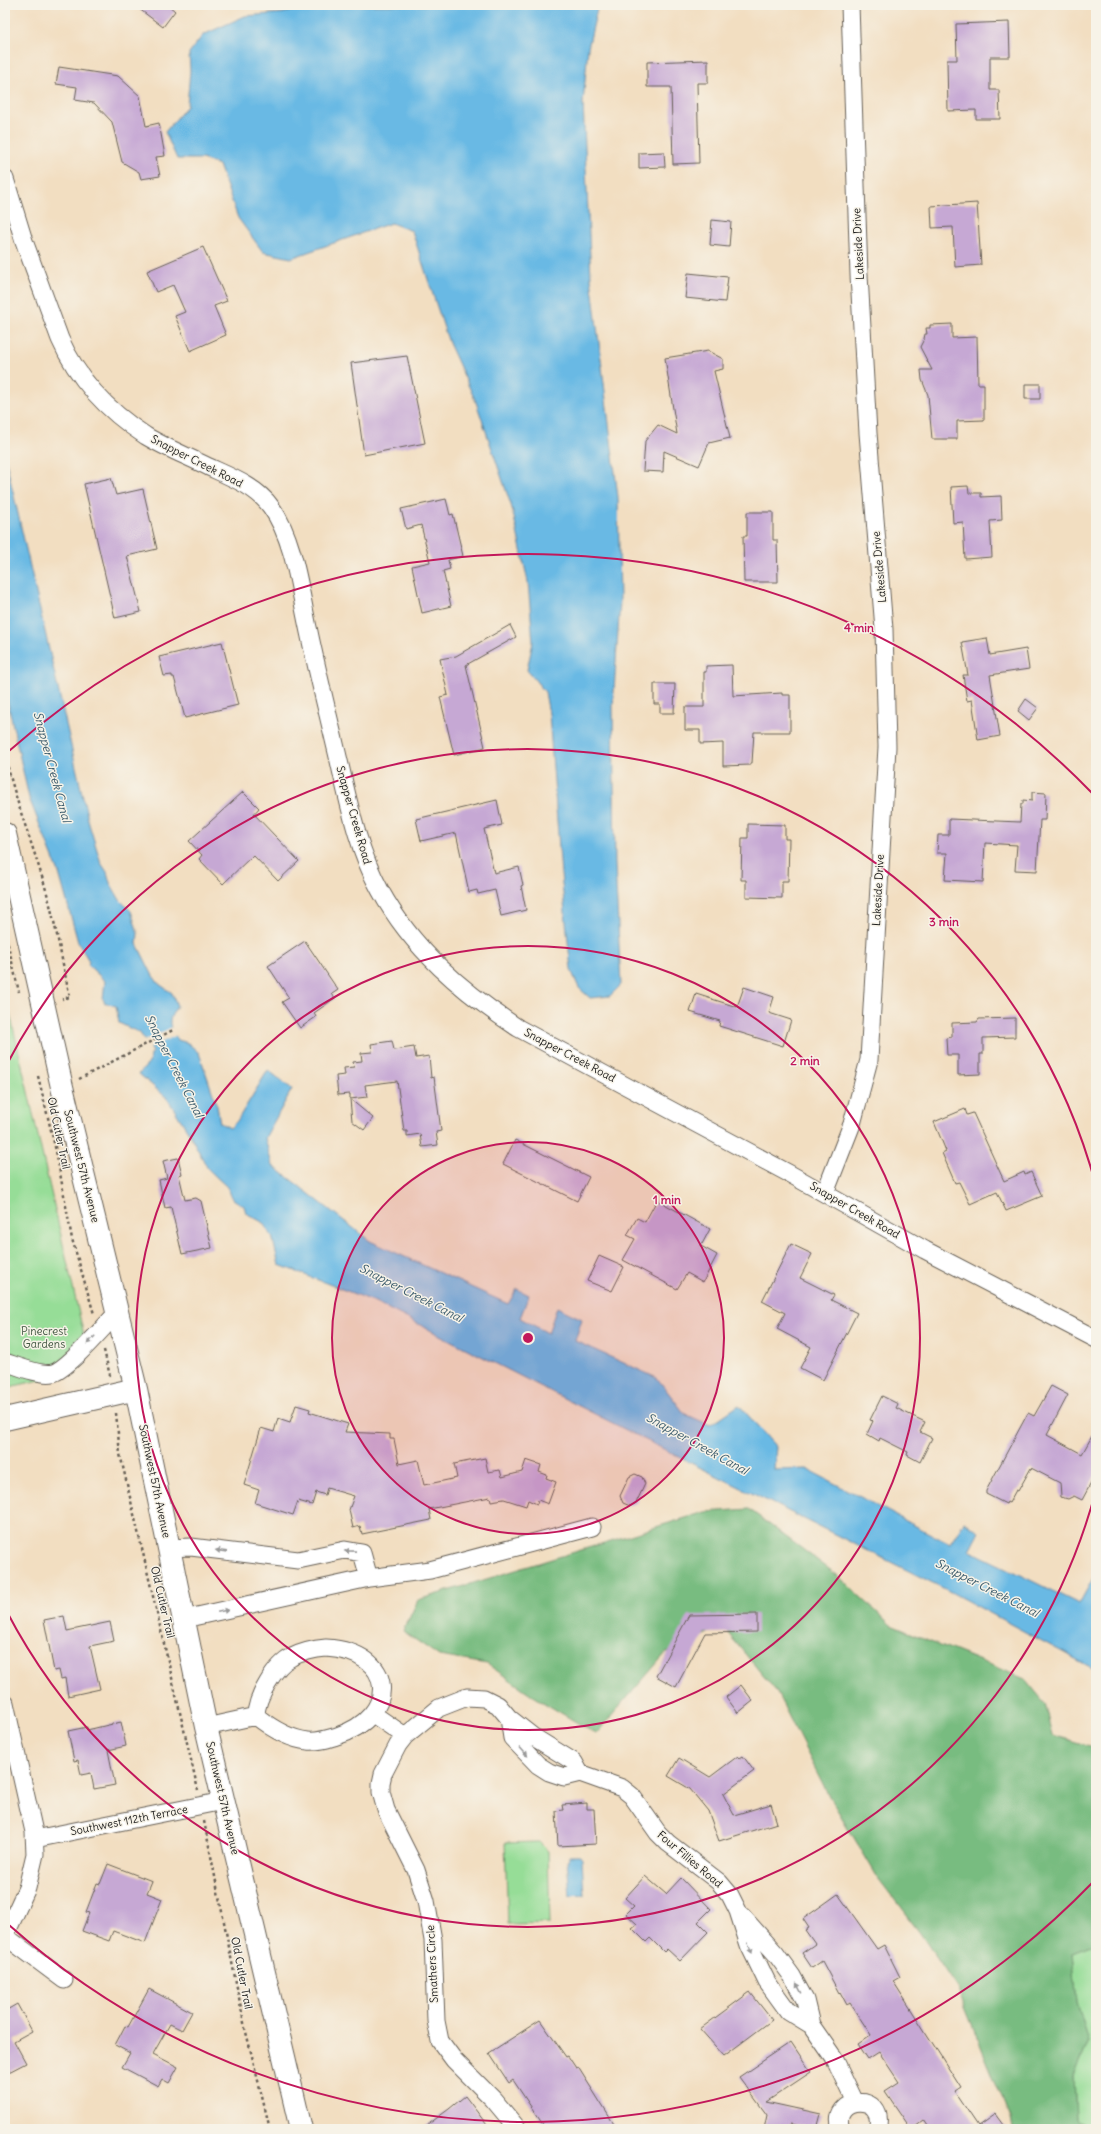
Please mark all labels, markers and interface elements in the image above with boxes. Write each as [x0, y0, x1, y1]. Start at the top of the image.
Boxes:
street label: Lakeside Drive [849, 208, 867, 280]
street label: Snapper Creek Road [149, 432, 246, 491]
street label: Lakeside Drive [869, 530, 889, 604]
text: 4 min [844, 620, 874, 635]
water label: Snapper Creek Canal [31, 710, 75, 826]
street label: Snapper Creek Road [333, 764, 375, 866]
street label: Lakeside Drive [869, 854, 887, 926]
text: 3 min [929, 914, 959, 929]
water label: Snapper Creek Canal [142, 1012, 208, 1122]
street label: Snapper Creek Road [522, 1025, 619, 1085]
text: 2 min [790, 1053, 820, 1068]
street label: Old Cutler Trail [45, 1096, 73, 1170]
street label: Southwest 57th Avenue [61, 1108, 103, 1224]
street label: Snapper Creek Road [808, 1179, 903, 1242]
text: 1 min [653, 1192, 681, 1207]
water label: Snapper Creek Canal [357, 1260, 467, 1326]
park label: Pinecrest Gardens [21, 1324, 67, 1351]
centre of rings [521, 1331, 535, 1345]
one-way arrow [86, 1335, 96, 1345]
water label: Snapper Creek Canal [644, 1409, 753, 1479]
street label: Southwest 57th Avenue [136, 1423, 174, 1539]
one-way arrow [215, 1548, 227, 1554]
one-way arrow [343, 1548, 356, 1554]
water label: Snapper Creek Canal [933, 1555, 1043, 1621]
street label: Old Cutler Trail [148, 1565, 178, 1639]
one-way arrow [216, 1607, 229, 1613]
street label: Southwest 57th Avenue [203, 1740, 243, 1856]
one-way arrow [519, 1748, 528, 1757]
street label: Southwest 112th Terrace [69, 1802, 189, 1838]
street label: Four Fillies Road [655, 1828, 726, 1891]
street label: Smathers Circle [423, 1925, 441, 2003]
street label: Old Cutler Trail [228, 1936, 256, 2010]
one-way arrow [747, 1942, 754, 1954]
one-way arrow [795, 1983, 802, 1994]

